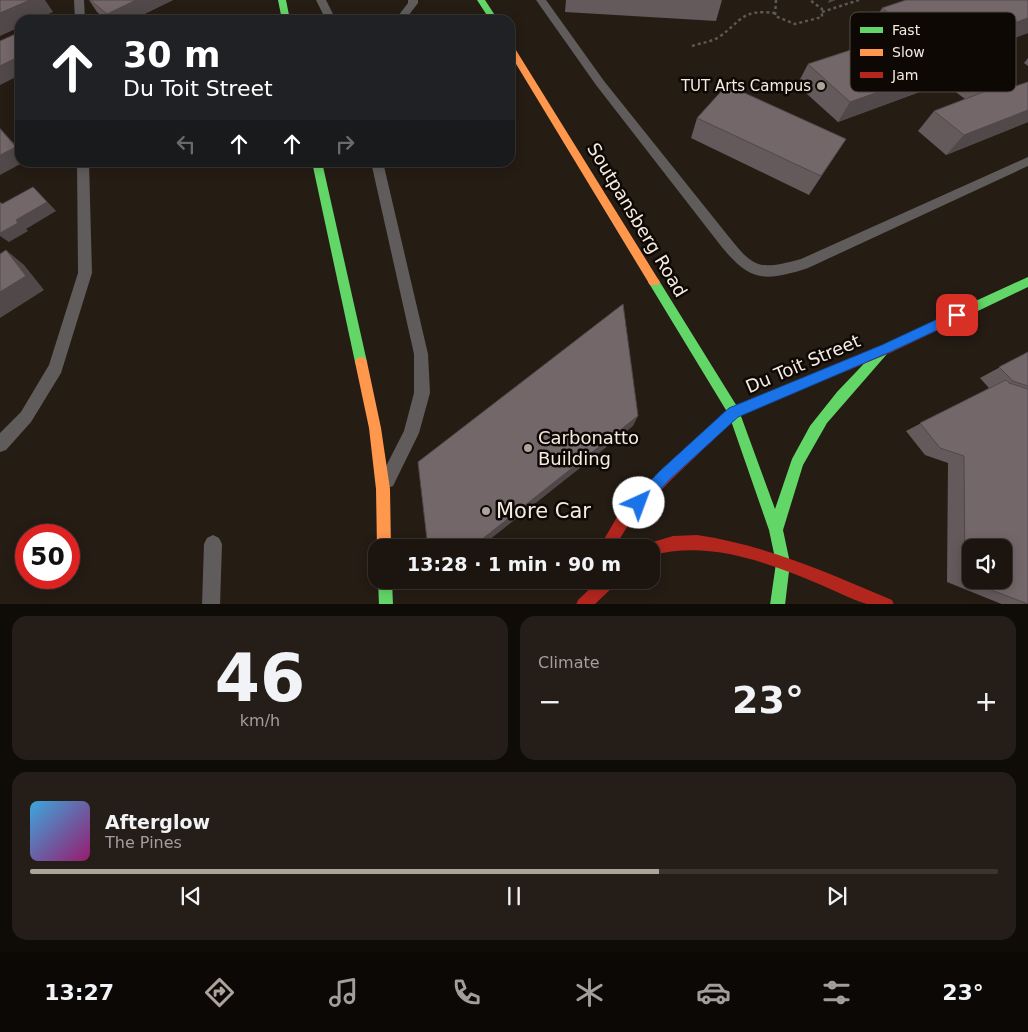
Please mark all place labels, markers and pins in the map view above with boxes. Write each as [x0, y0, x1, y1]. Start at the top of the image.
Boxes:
place label: TUT Arts Campus [680, 77, 811, 95]
marker: TUT Arts Campus [815, 80, 827, 92]
pin [936, 294, 978, 336]
place label: Carbonatto Building [538, 427, 639, 469]
marker: Carbonatto Building [522, 442, 534, 454]
place label: More Car [496, 499, 591, 523]
marker: More Car [480, 505, 492, 517]

